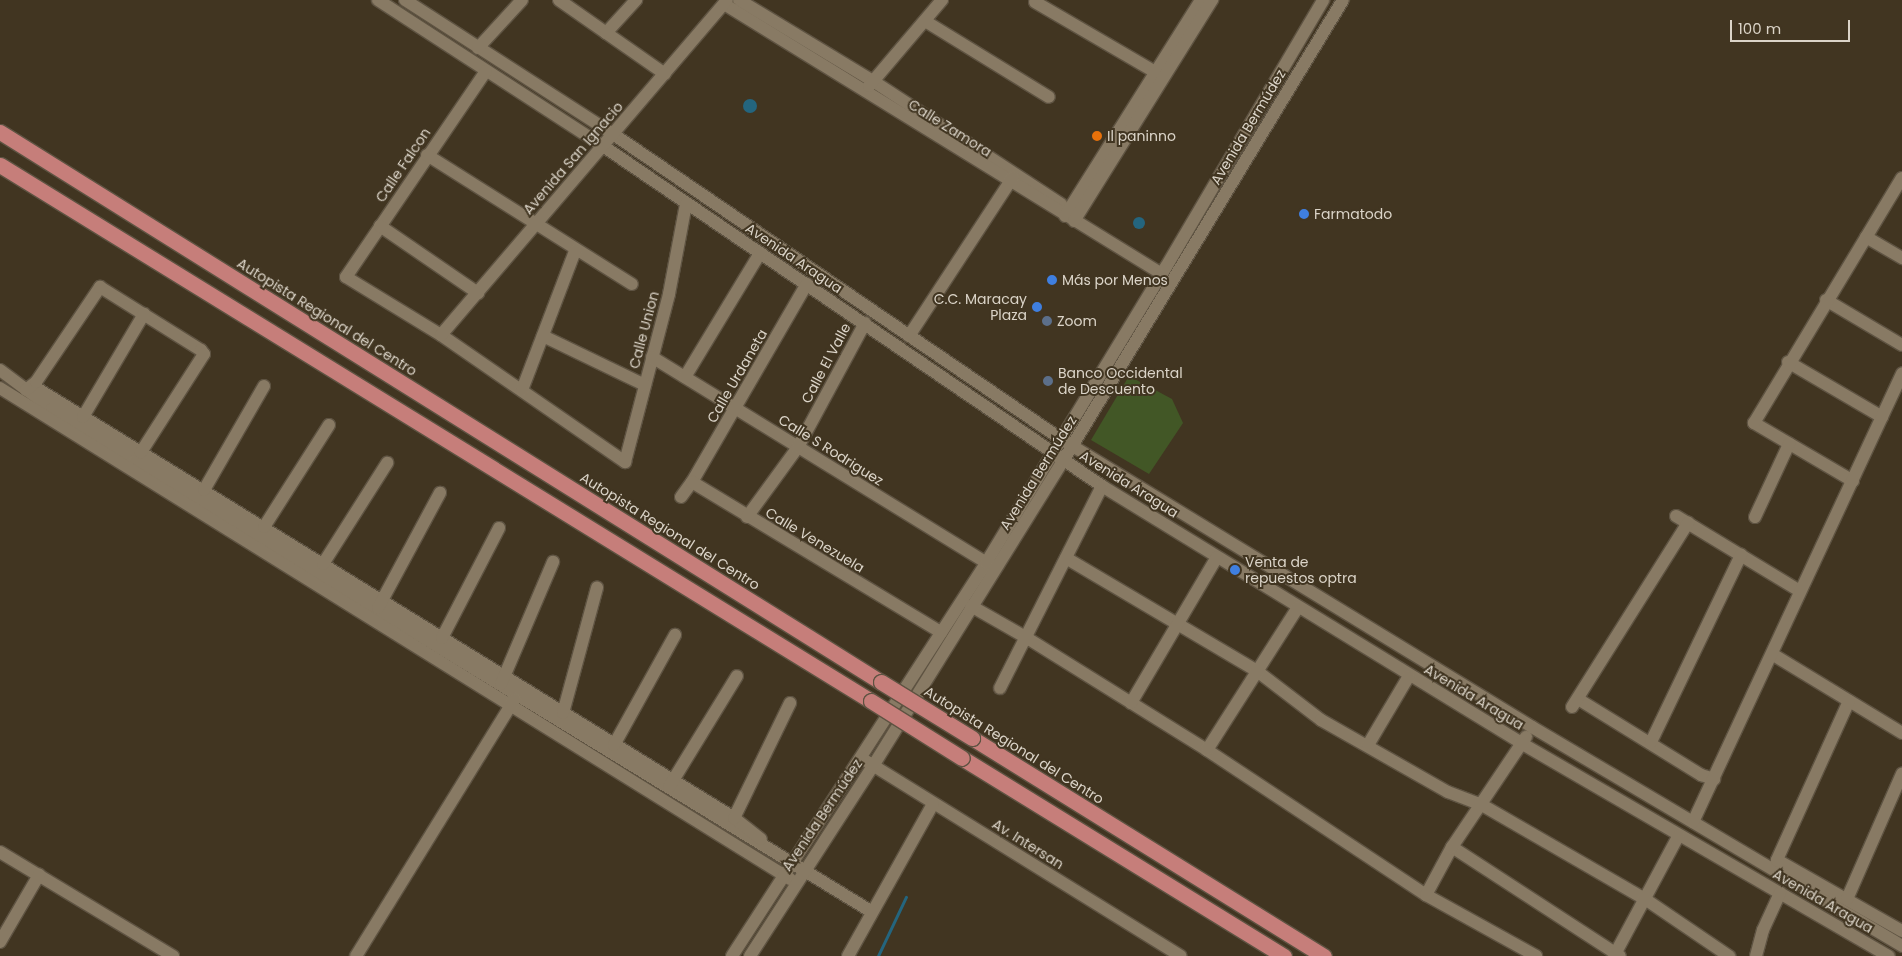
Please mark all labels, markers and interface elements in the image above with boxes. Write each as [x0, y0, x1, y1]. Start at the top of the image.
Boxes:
scale bar [1732, 10, 1852, 42]
text: 100 m [1738, 18, 1781, 39]
street label: Avenida Bermúdez [1207, 66, 1289, 188]
street label: Calle Zamora [905, 96, 995, 160]
street label: Avenida San Ignacio [520, 98, 626, 218]
street label: Calle Falcon [372, 125, 434, 205]
place label: Il paninno [1107, 128, 1176, 144]
marker: Il paninno [1091, 130, 1103, 142]
place label: Farmatodo [1314, 206, 1392, 222]
marker: Farmatodo [1298, 208, 1310, 220]
street label: Avenida Aragua [742, 219, 846, 297]
street label: Autopista Regional del Centro [234, 255, 420, 379]
place label: Más por Menos [1062, 272, 1168, 288]
marker: Más por Menos [1046, 274, 1058, 286]
street label: Calle Union [626, 290, 662, 370]
place label: C.C. Maracay Plaza [934, 291, 1027, 324]
marker: C.C. Maracay Plaza [1031, 301, 1043, 313]
place label: Zoom [1057, 313, 1097, 329]
marker: Zoom [1041, 315, 1053, 327]
street label: Calle El Valle [798, 320, 854, 406]
street label: Calle Urdaneta [703, 326, 771, 426]
place label: Banco Occidental de Descuento [1058, 365, 1183, 398]
marker: Banco Occidental de Descuento [1042, 375, 1054, 387]
street label: Calle S Rodriguez [775, 411, 887, 489]
street label: Avenida Bermúdez [996, 413, 1080, 533]
street label: Avenida Aragua [1077, 447, 1181, 521]
street label: Autopista Regional del Centro [577, 469, 763, 593]
street label: Calle Venezuela [763, 504, 867, 576]
place label: Venta de repuestos optra [1245, 554, 1357, 586]
marker: Venta de repuestos optra [1229, 564, 1241, 576]
street label: Avenida Aragua [1421, 661, 1527, 733]
street label: Autopista Regional del Centro [921, 683, 1107, 807]
street label: Avenida Bermúdez [778, 756, 866, 874]
street label: Av. Intersan [989, 815, 1067, 873]
street label: Avenida Aragua [1770, 865, 1876, 937]

